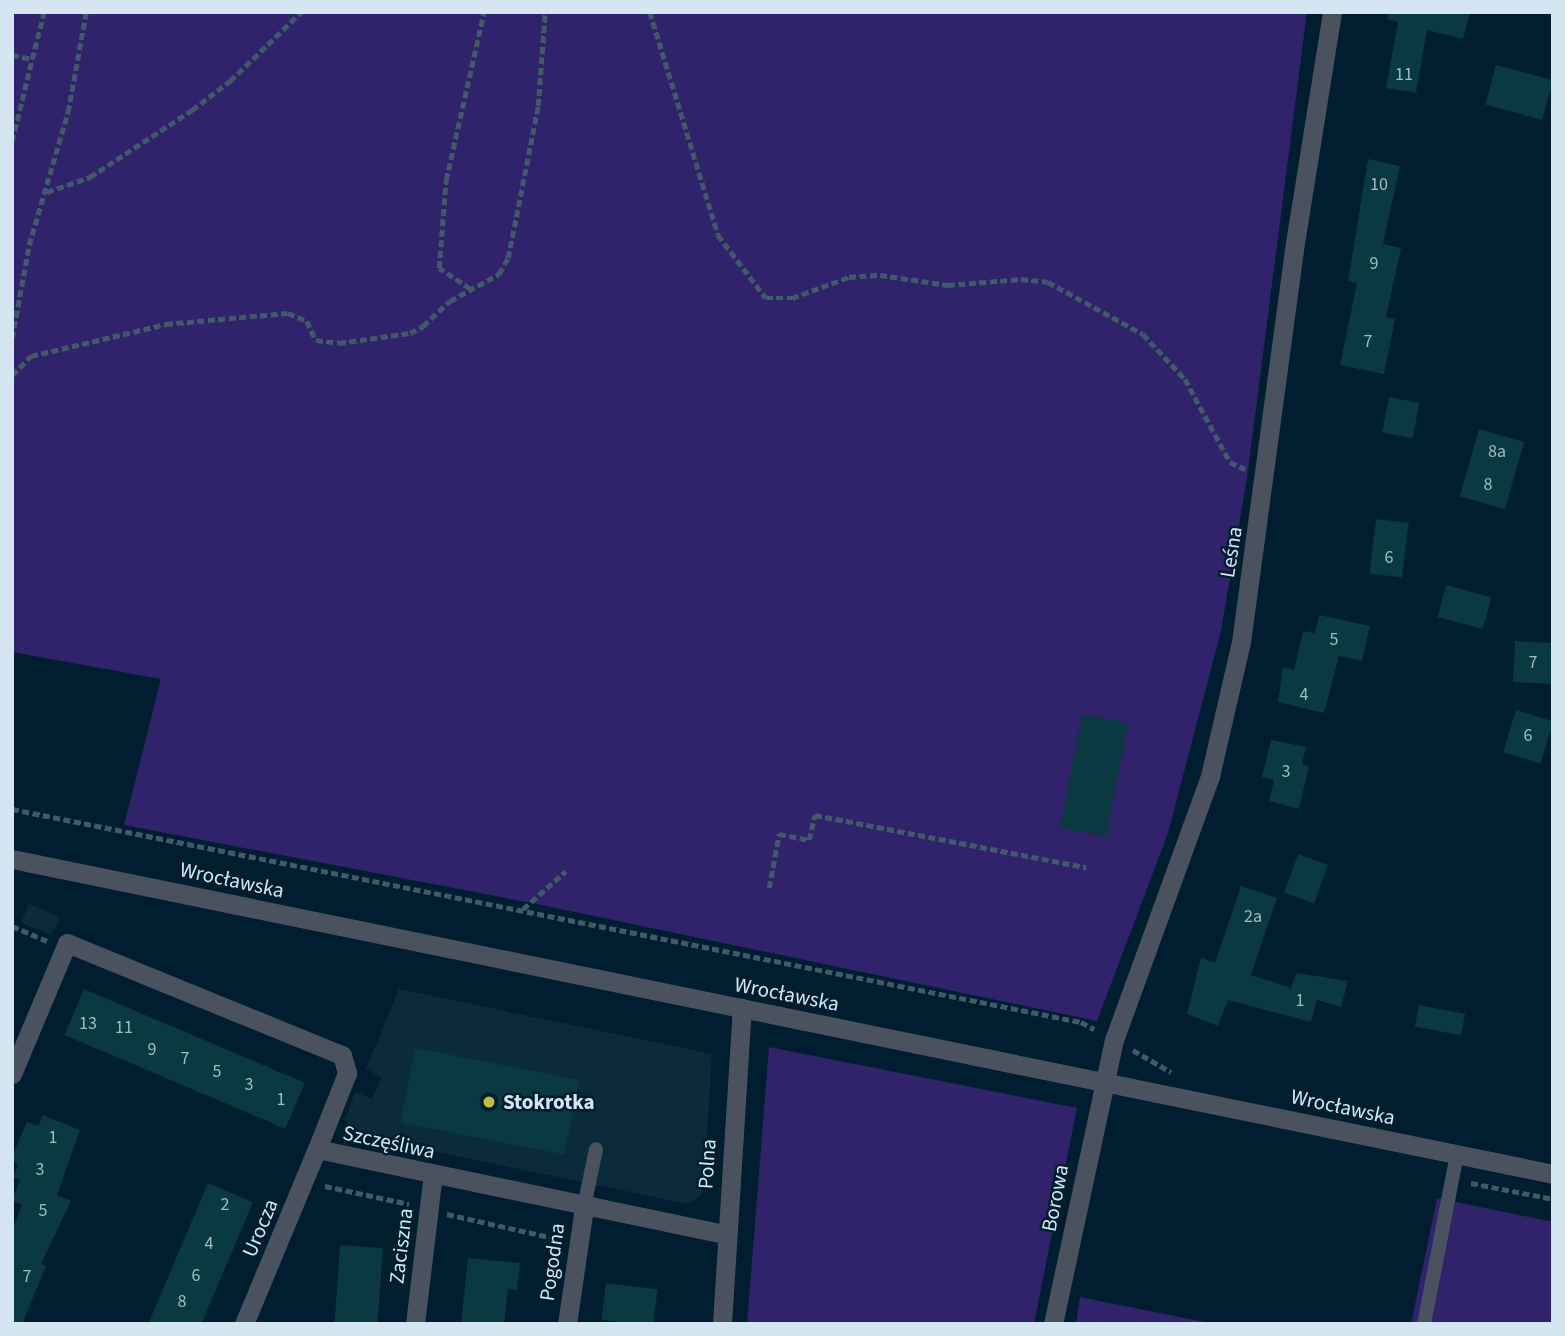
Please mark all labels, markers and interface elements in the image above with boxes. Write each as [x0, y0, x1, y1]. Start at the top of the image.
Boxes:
house number: 11 [1395, 64, 1413, 86]
house number: 10 [1370, 174, 1388, 196]
house number: 9 [1370, 253, 1378, 275]
house number: 7 [1364, 331, 1372, 353]
house number: 8a [1488, 441, 1506, 463]
house number: 8 [1484, 474, 1492, 496]
street label: Leśna [1215, 525, 1247, 579]
house number: 6 [1385, 547, 1393, 569]
house number: 5 [1330, 629, 1338, 651]
house number: 7 [1529, 652, 1537, 674]
house number: 4 [1300, 684, 1308, 706]
house number: 6 [1524, 725, 1532, 747]
house number: 3 [1282, 761, 1290, 783]
street label: Wrocławska [178, 857, 286, 903]
house number: 2a [1244, 906, 1262, 928]
street label: Wrocławska [733, 972, 841, 1016]
house number: 1 [1296, 990, 1304, 1012]
house number: 13 [79, 1013, 97, 1035]
house number: 11 [115, 1017, 133, 1039]
house number: 9 [148, 1039, 156, 1061]
house number: 7 [181, 1048, 189, 1070]
house number: 5 [213, 1061, 221, 1083]
house number: 3 [245, 1074, 253, 1096]
street label: Wrocławska [1289, 1084, 1397, 1130]
house number: 1 [277, 1089, 285, 1111]
place label: Stokrotka [503, 1089, 595, 1115]
marker: Stokrotka [481, 1094, 497, 1110]
street label: Szczęśliwa [341, 1120, 437, 1164]
house number: 1 [49, 1127, 57, 1149]
street label: Polna [693, 1138, 721, 1190]
house number: 3 [36, 1159, 44, 1181]
street label: Borowa [1036, 1162, 1074, 1234]
house number: 2 [221, 1194, 229, 1216]
street label: Urocza [237, 1195, 283, 1261]
house number: 5 [39, 1200, 47, 1222]
street label: Zaciszna [384, 1207, 418, 1285]
street label: Pogodna [534, 1222, 570, 1302]
house number: 4 [205, 1233, 213, 1255]
house number: 6 [192, 1265, 200, 1287]
house number: 7 [23, 1266, 31, 1288]
house number: 8 [178, 1291, 186, 1313]

